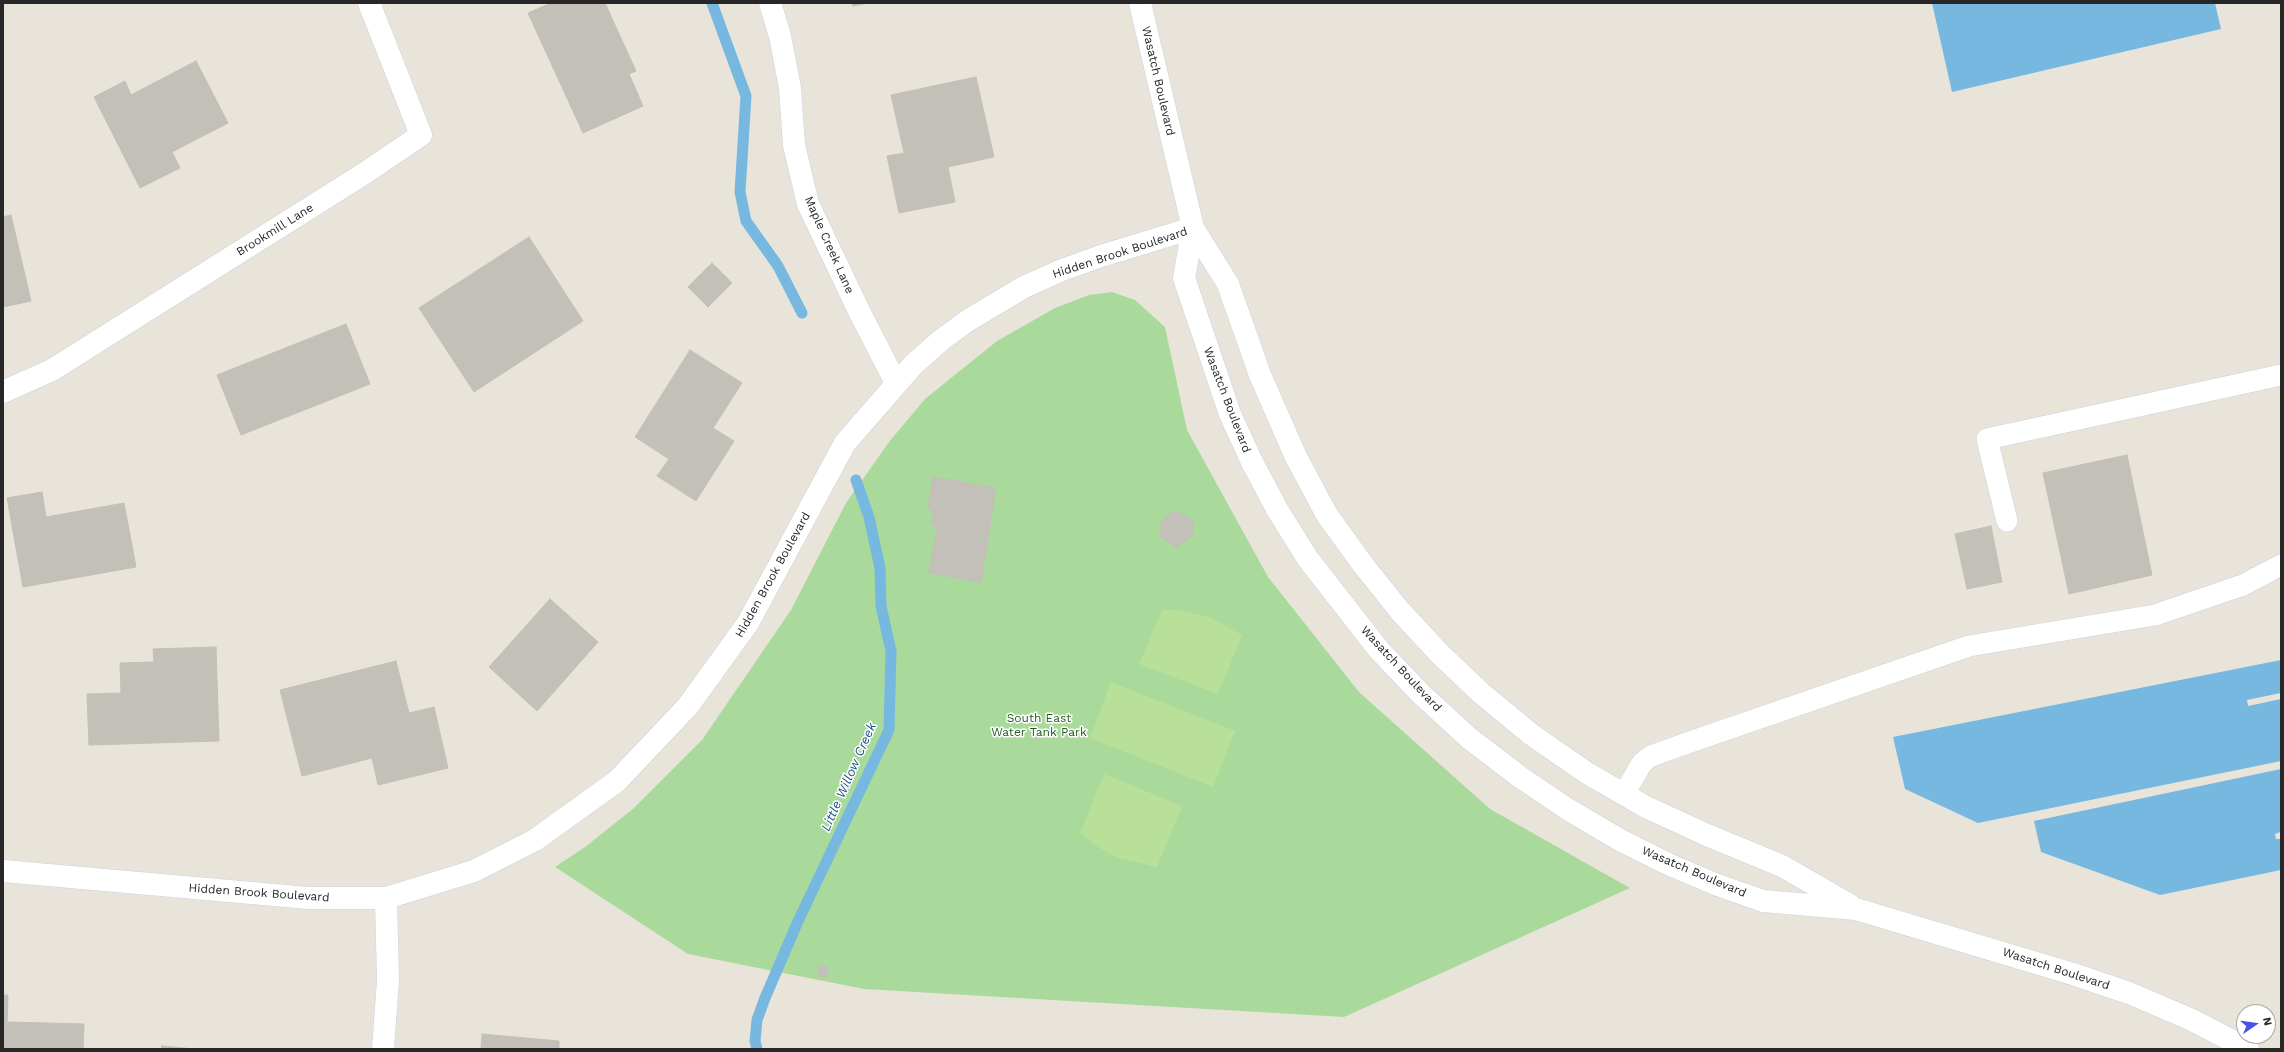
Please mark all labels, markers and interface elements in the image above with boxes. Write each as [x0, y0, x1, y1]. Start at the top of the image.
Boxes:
street label: Wasatch Boulevard [1138, 25, 1178, 137]
street label: Maple Creek Lane [801, 194, 857, 296]
street label: Brookmill Lane [234, 201, 316, 259]
street label: Hidden Brook Boulevard [1051, 224, 1189, 282]
street label: Wasatch Boulevard [1200, 345, 1254, 455]
street label: Hidden Brook Boulevard [732, 510, 814, 640]
street label: Wasatch Boulevard [1358, 623, 1444, 715]
park label: South East Water Tank Park [991, 711, 1087, 739]
water label: Little Willow Creek [818, 720, 880, 834]
street label: Wasatch Boulevard [1640, 843, 1748, 901]
street label: Hidden Brook Boulevard [188, 881, 330, 905]
street label: Wasatch Boulevard [2001, 945, 2111, 993]
north arrow [2236, 1004, 2276, 1044]
text: N [2260, 1016, 2274, 1027]

